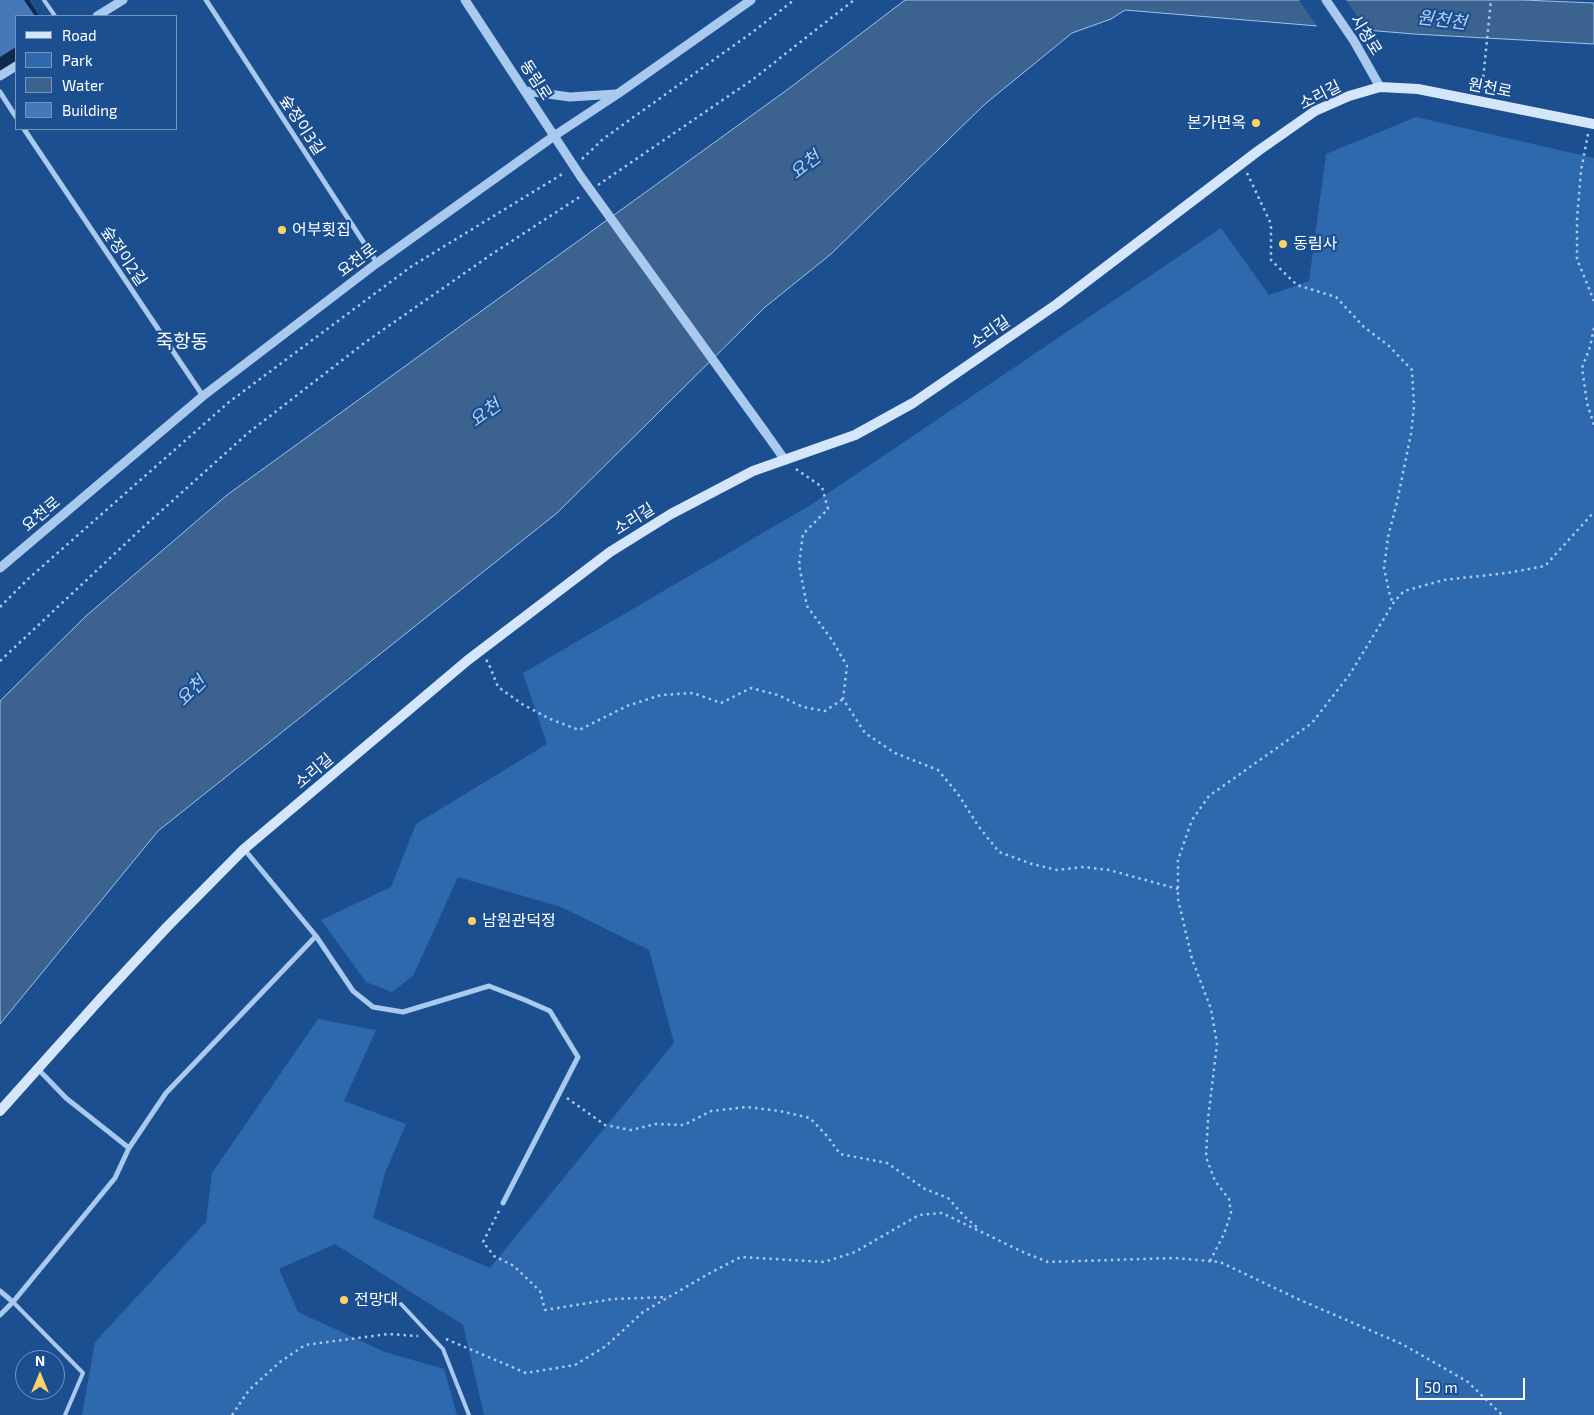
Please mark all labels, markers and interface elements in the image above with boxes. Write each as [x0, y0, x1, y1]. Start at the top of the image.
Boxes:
water label: 원천천 [1416, 6, 1468, 34]
street label: 시청로 [1346, 11, 1386, 59]
legend [15, 15, 178, 130]
text: Road [62, 26, 97, 44]
text: Park [62, 51, 93, 69]
street label: 동림로 [516, 56, 556, 104]
street label: 원천로 [1466, 74, 1514, 102]
text: Water [62, 76, 104, 94]
street label: 소리길 [1296, 76, 1344, 114]
street label: 숲정이3길 [275, 91, 329, 159]
text: Building [62, 101, 117, 119]
place label: 본가면옥 [1187, 113, 1246, 133]
marker: 본가면옥 [1250, 117, 1262, 129]
water label: 요천 [785, 146, 825, 184]
place label: 어부횟집 [292, 220, 351, 240]
street label: 숲정이2길 [97, 222, 151, 290]
marker: 어부횟집 [276, 224, 288, 236]
place label: 동림사 [1293, 234, 1337, 254]
marker: 동림사 [1277, 238, 1289, 250]
street label: 요천로 [334, 239, 380, 281]
street label: 소리길 [966, 311, 1014, 353]
district label: 죽항동 [156, 331, 208, 353]
water label: 요천 [465, 395, 505, 431]
street label: 요천로 [18, 492, 64, 536]
street label: 소리길 [610, 499, 658, 539]
water label: 요천 [172, 672, 210, 710]
street label: 소리길 [291, 749, 337, 793]
place label: 남원관덕정 [482, 911, 556, 931]
marker: 남원관덕정 [466, 915, 478, 927]
place label: 전망대 [354, 1290, 398, 1310]
marker: 전망대 [338, 1294, 350, 1306]
north arrow [15, 1350, 65, 1400]
text: N [35, 1352, 45, 1369]
scale bar [1419, 1368, 1528, 1400]
text: 50 m [1424, 1378, 1458, 1396]

